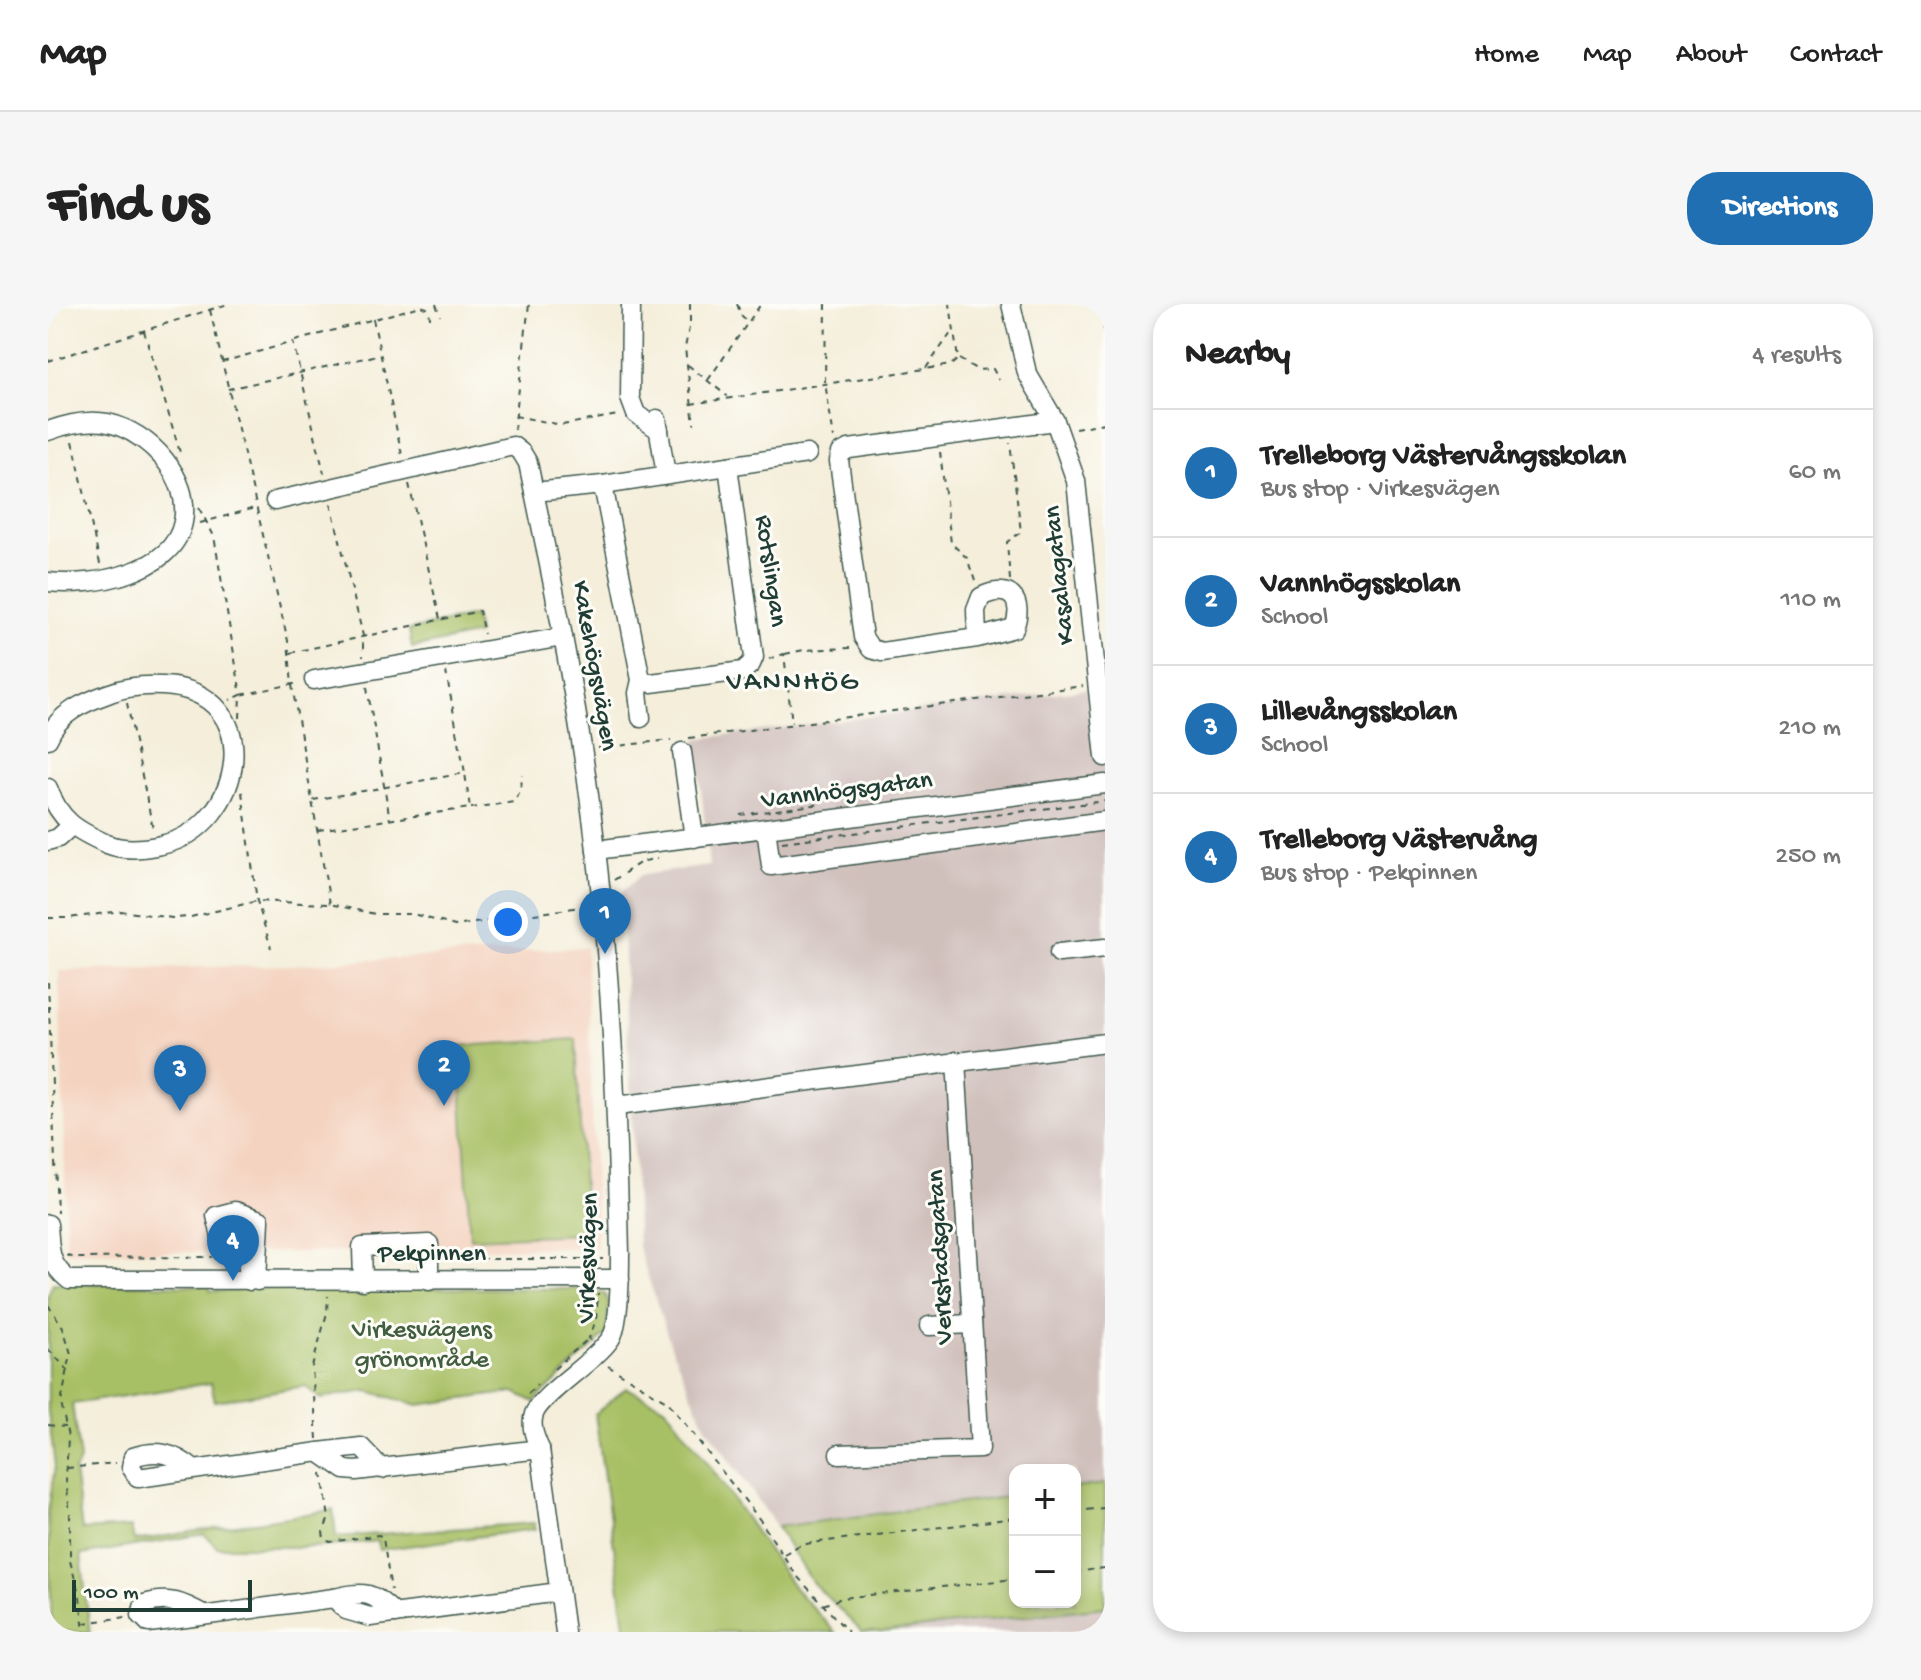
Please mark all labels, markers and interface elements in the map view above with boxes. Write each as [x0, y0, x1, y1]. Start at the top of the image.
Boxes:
text: Map [40, 33, 106, 77]
text: Home [1474, 39, 1539, 72]
text: Map [1583, 39, 1632, 72]
text: About [1676, 39, 1746, 72]
text: Contact [1790, 39, 1881, 72]
button: Directions [1687, 172, 1873, 245]
text: Find us [48, 175, 208, 241]
text: Nearby [1185, 336, 1290, 376]
text: 4 results [1752, 341, 1841, 372]
text: Trelleborg Västervångsskolan [1261, 440, 1626, 475]
text: 1 [1206, 458, 1216, 489]
text: 60 m [1788, 458, 1841, 489]
text: Bus stop · Virkesvägen [1261, 475, 1500, 506]
street label: Kasalagatan [1038, 503, 1084, 646]
street label: Rotslingan [746, 513, 792, 630]
text: Vannhögsskolan [1261, 568, 1460, 603]
street label: Kakehögsvägen [563, 579, 623, 754]
text: 2 [1205, 586, 1217, 617]
text: 110 m [1781, 586, 1841, 617]
text: School [1261, 603, 1329, 634]
district label: VANNHÖG [725, 667, 860, 700]
text: Lillevångsskolan [1261, 696, 1457, 731]
text: 3 [1204, 714, 1218, 745]
text: 210 m [1778, 714, 1841, 745]
text: School [1261, 731, 1329, 762]
street label: Vannhögsgatan [759, 766, 935, 818]
text: Trelleborg Västervång [1261, 824, 1537, 859]
text: 4 [1205, 842, 1217, 873]
text: 250 m [1775, 842, 1841, 873]
text: Bus stop · Pekpinnen [1261, 859, 1477, 890]
pin: 1 [579, 888, 631, 954]
your location [488, 902, 528, 942]
pin: 2 [418, 1040, 470, 1106]
pin: 3 [154, 1045, 206, 1111]
street label: Verkstadsgatan [922, 1168, 962, 1346]
street label: Virkesvägen [572, 1192, 608, 1325]
pin: 4 [207, 1215, 259, 1281]
street label: Pekpinnen [377, 1240, 487, 1271]
park label: Virkesvägens grönområde [351, 1316, 493, 1377]
map controls [1009, 1464, 1081, 1608]
button: + [1009, 1464, 1081, 1536]
button: − [1009, 1536, 1081, 1608]
scale bar [72, 1576, 252, 1612]
text: 100 m [84, 1581, 139, 1607]

